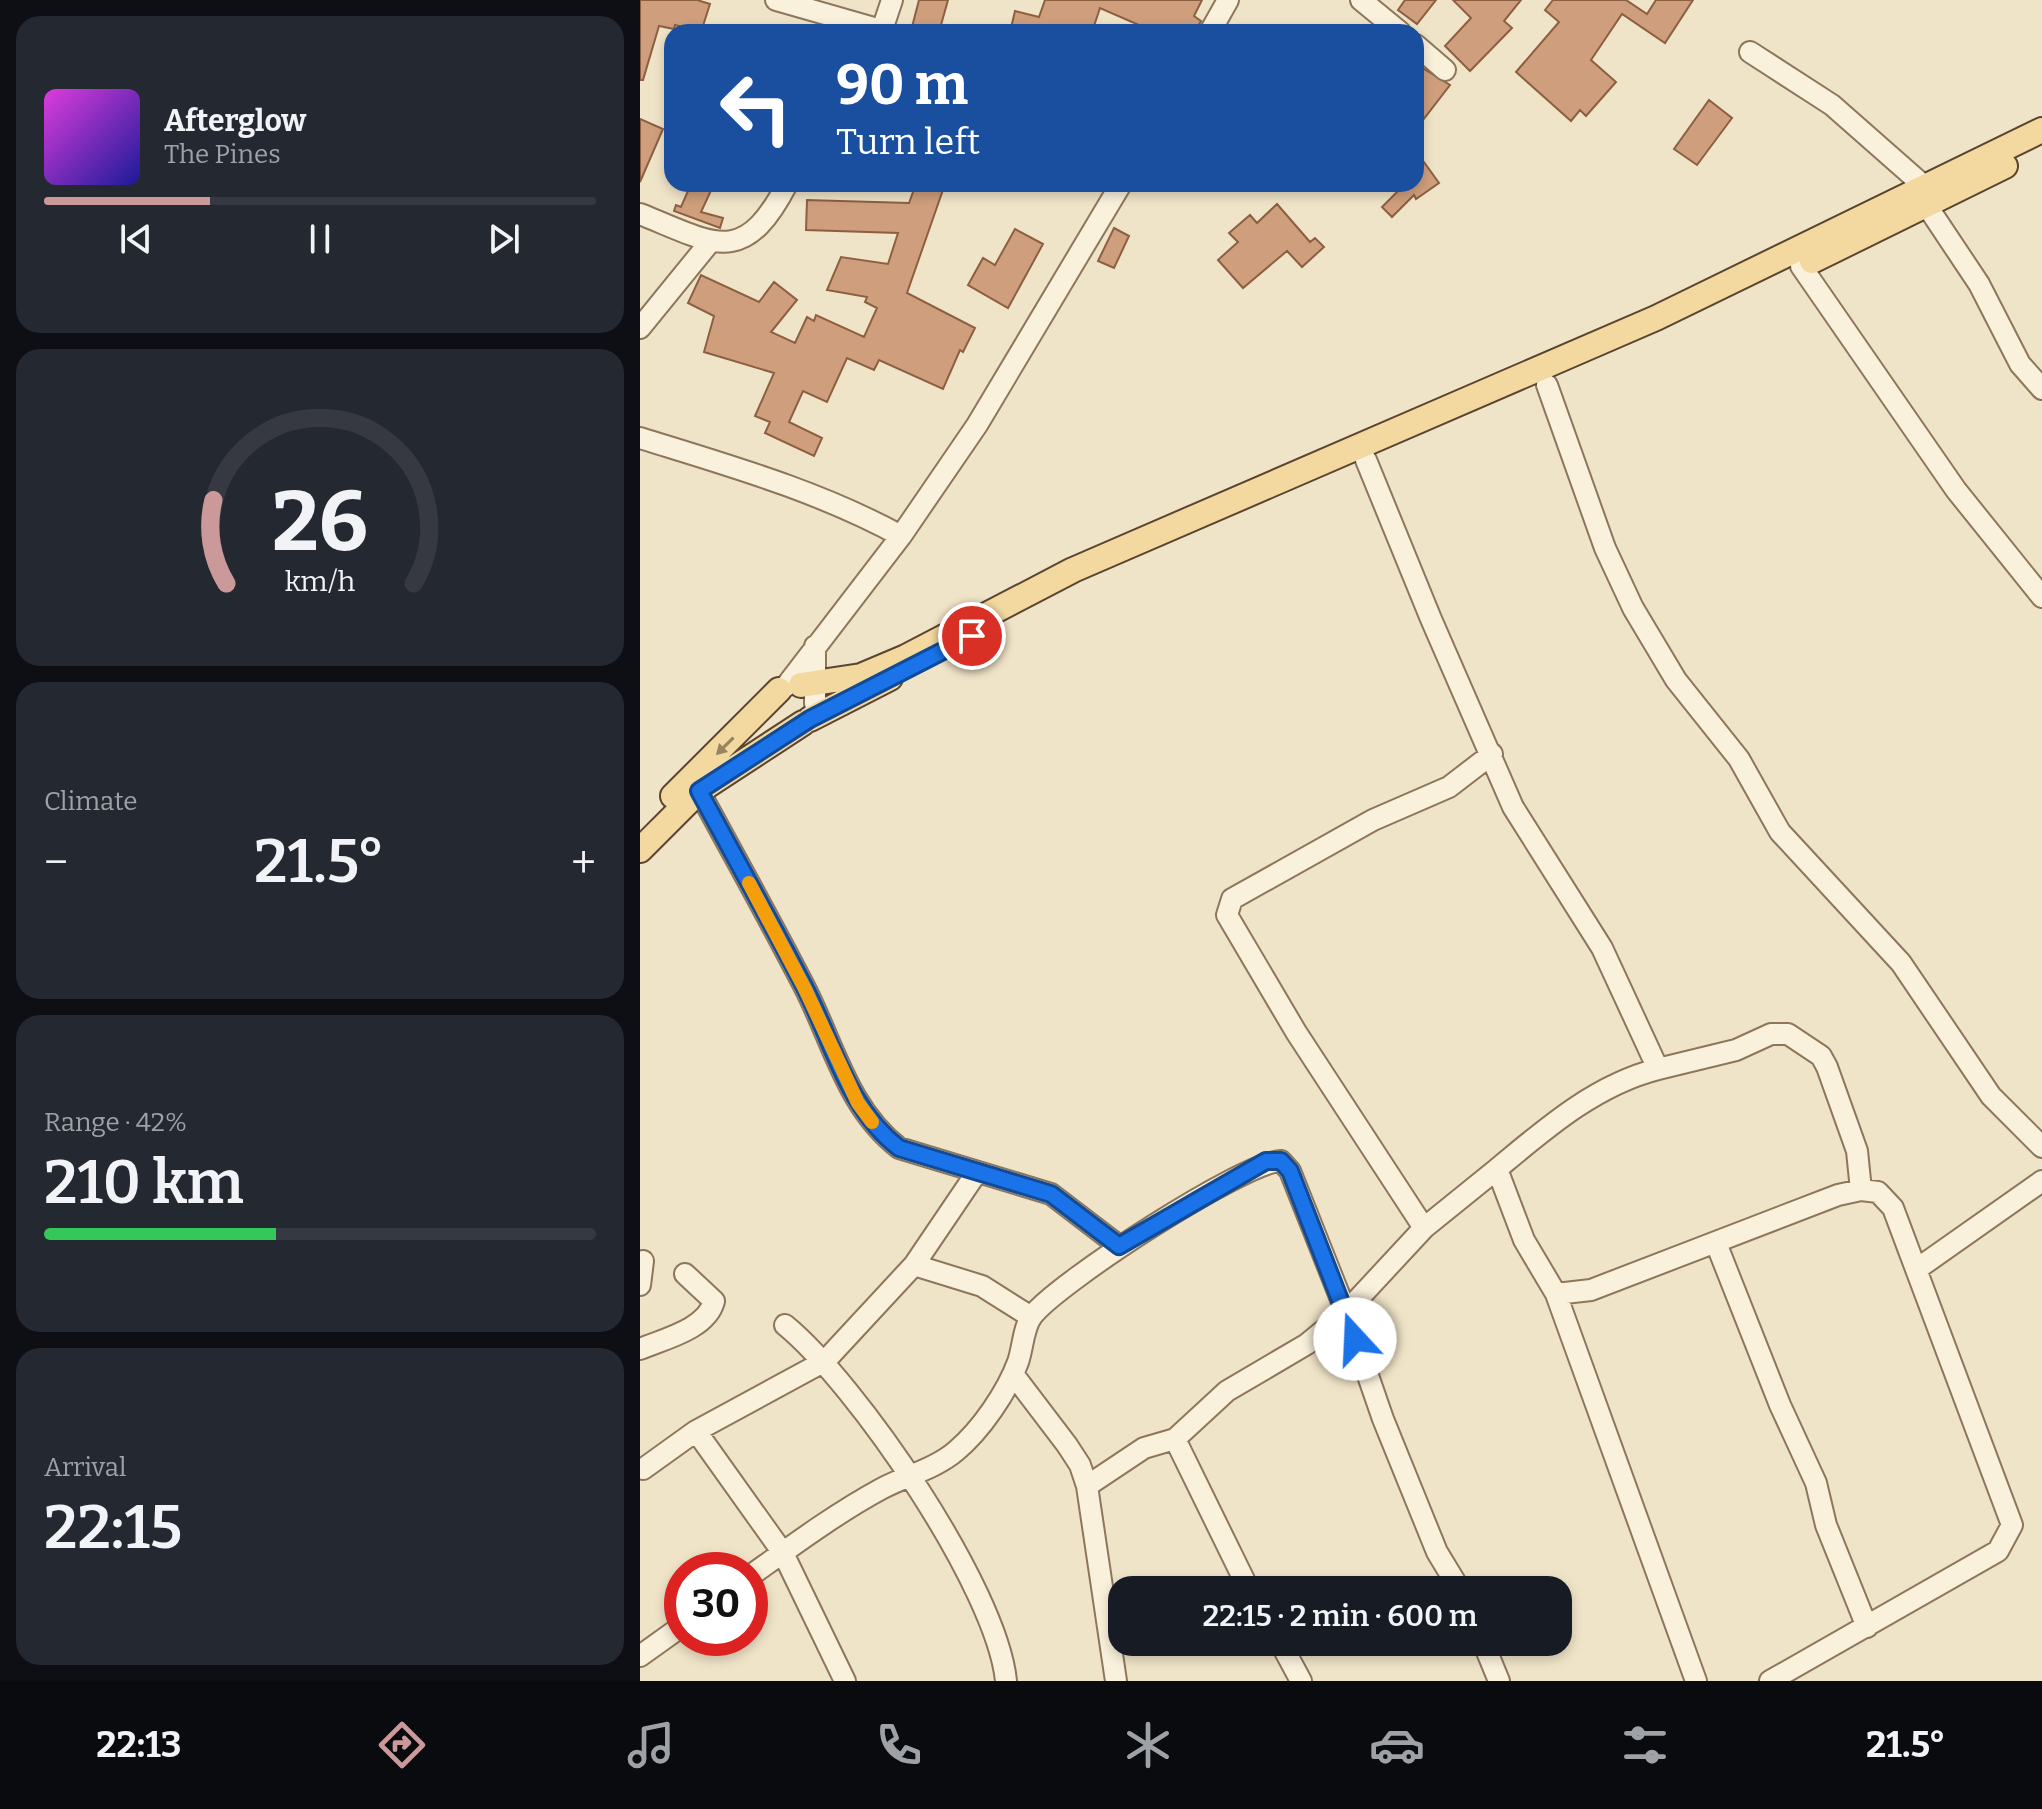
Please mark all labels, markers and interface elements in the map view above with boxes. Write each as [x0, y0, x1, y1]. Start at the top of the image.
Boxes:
text: 90 m [836, 52, 968, 119]
icon: left [704, 56, 808, 160]
text: Afterglow [164, 103, 306, 139]
text: Turn left [836, 120, 980, 164]
text: The Pines [164, 139, 281, 170]
icon: previous [114, 217, 158, 261]
icon: pause [298, 217, 342, 261]
icon: next [482, 217, 526, 261]
text: 26 [272, 471, 368, 571]
text: km/h [285, 564, 356, 599]
pin [938, 602, 1006, 670]
icon: arrive [950, 614, 994, 658]
one-way arrow [716, 736, 735, 755]
text: Climate [44, 786, 138, 817]
text: 21.5° [254, 826, 385, 898]
text: − [44, 836, 68, 889]
text: + [571, 836, 596, 889]
text: Range · 42% [44, 1107, 187, 1138]
text: 210 km [44, 1147, 244, 1219]
position arrow [1313, 1297, 1397, 1381]
text: Arrival [44, 1452, 126, 1483]
text: 22:15 [44, 1492, 182, 1564]
speed limit sign: 30 [664, 1552, 768, 1656]
text: 22:15 · 2 min · 600 m [1203, 1598, 1477, 1634]
icon: directions [374, 1717, 430, 1773]
icon: music [623, 1717, 679, 1773]
icon: phone [871, 1717, 927, 1773]
icon: climate [1120, 1717, 1176, 1773]
icon: car [1369, 1717, 1425, 1773]
icon: filters [1617, 1717, 1673, 1773]
text: 22:13 [96, 1723, 182, 1767]
text: 21.5° [1866, 1723, 1946, 1767]

